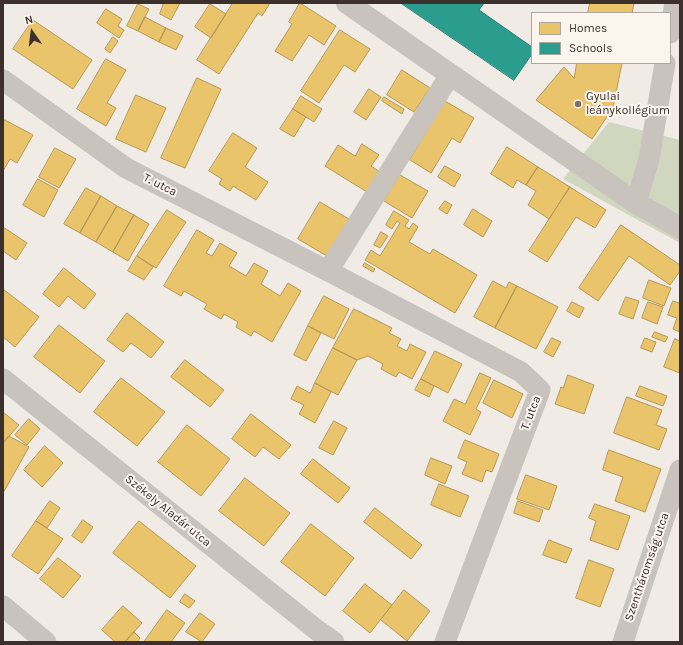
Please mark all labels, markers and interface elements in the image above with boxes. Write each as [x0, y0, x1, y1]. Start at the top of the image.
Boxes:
north arrow [12, 12, 52, 52]
legend [531, 12, 671, 64]
text: N [24, 13, 34, 27]
text: Homes [569, 21, 607, 35]
text: Schools [569, 41, 612, 55]
place label: Gyulai leánykollégium [586, 90, 670, 118]
marker: Gyulai leánykollégium [573, 99, 583, 109]
street label: T. utca [141, 171, 179, 199]
street label: T. utca [518, 394, 544, 432]
street label: Székely Aladár utca [122, 472, 214, 550]
street label: Szentháromság utca [622, 511, 672, 623]

